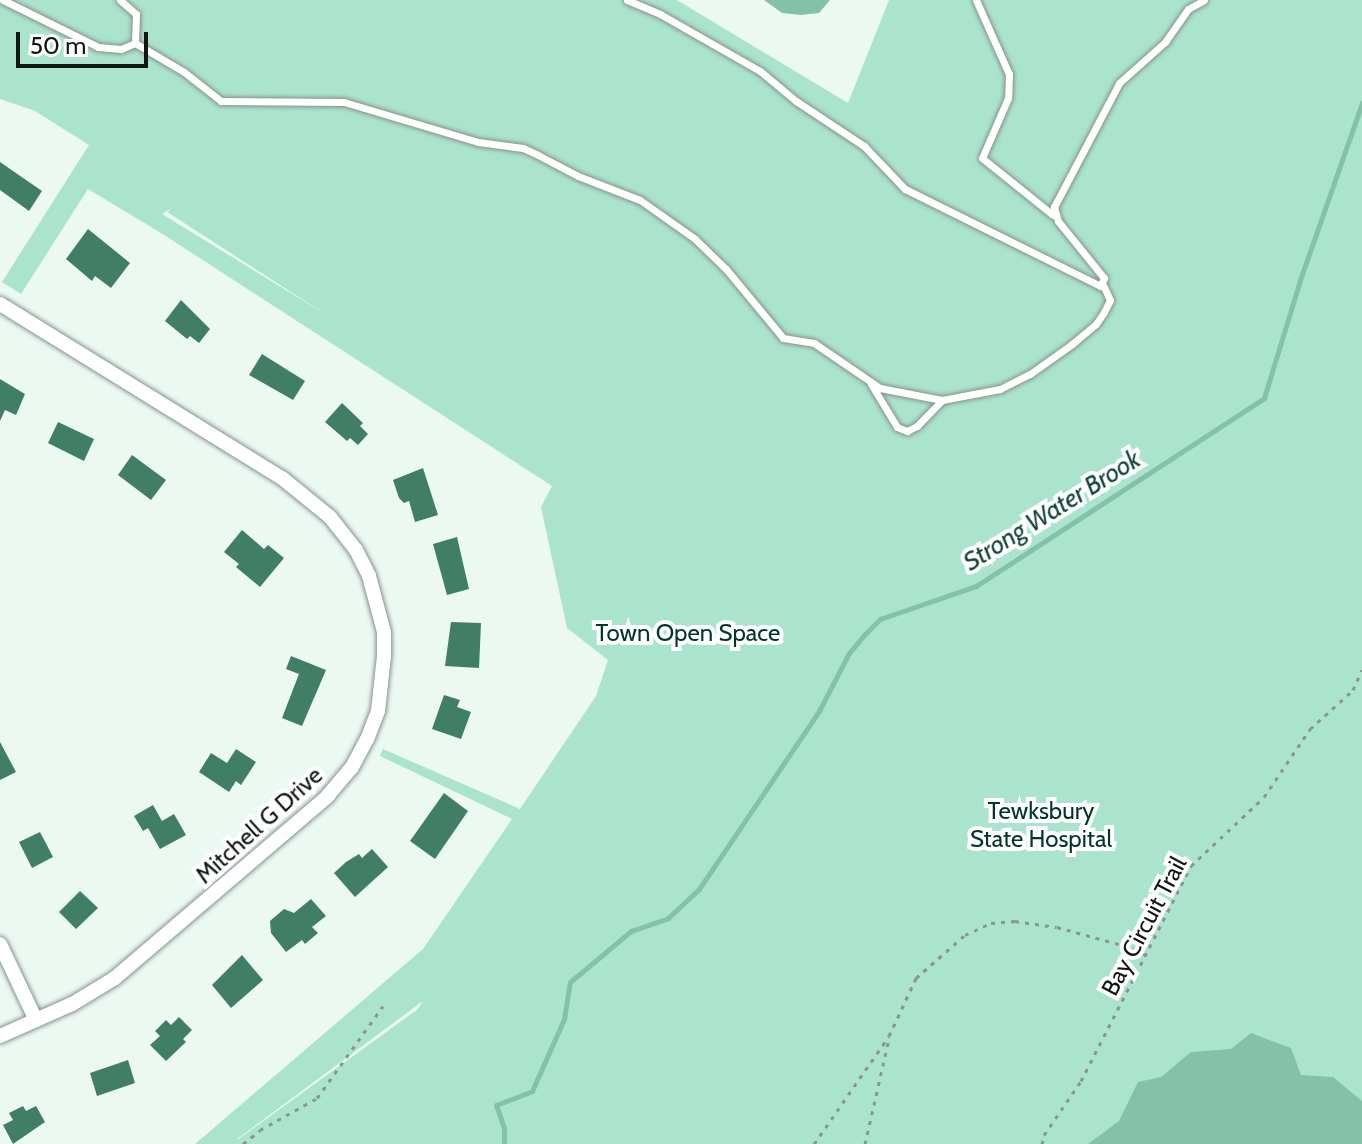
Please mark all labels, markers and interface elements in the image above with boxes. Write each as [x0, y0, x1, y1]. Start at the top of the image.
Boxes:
scale bar [20, 16, 152, 66]
text: 50 m [30, 31, 86, 60]
water label: Strong Water Brook [958, 444, 1146, 578]
park label: Town Open Space [596, 619, 780, 647]
street label: Mitchell G Drive [190, 761, 328, 889]
park label: Tewksbury State Hospital [970, 797, 1112, 853]
street label: Bay Circuit Trail [1095, 852, 1193, 1000]

